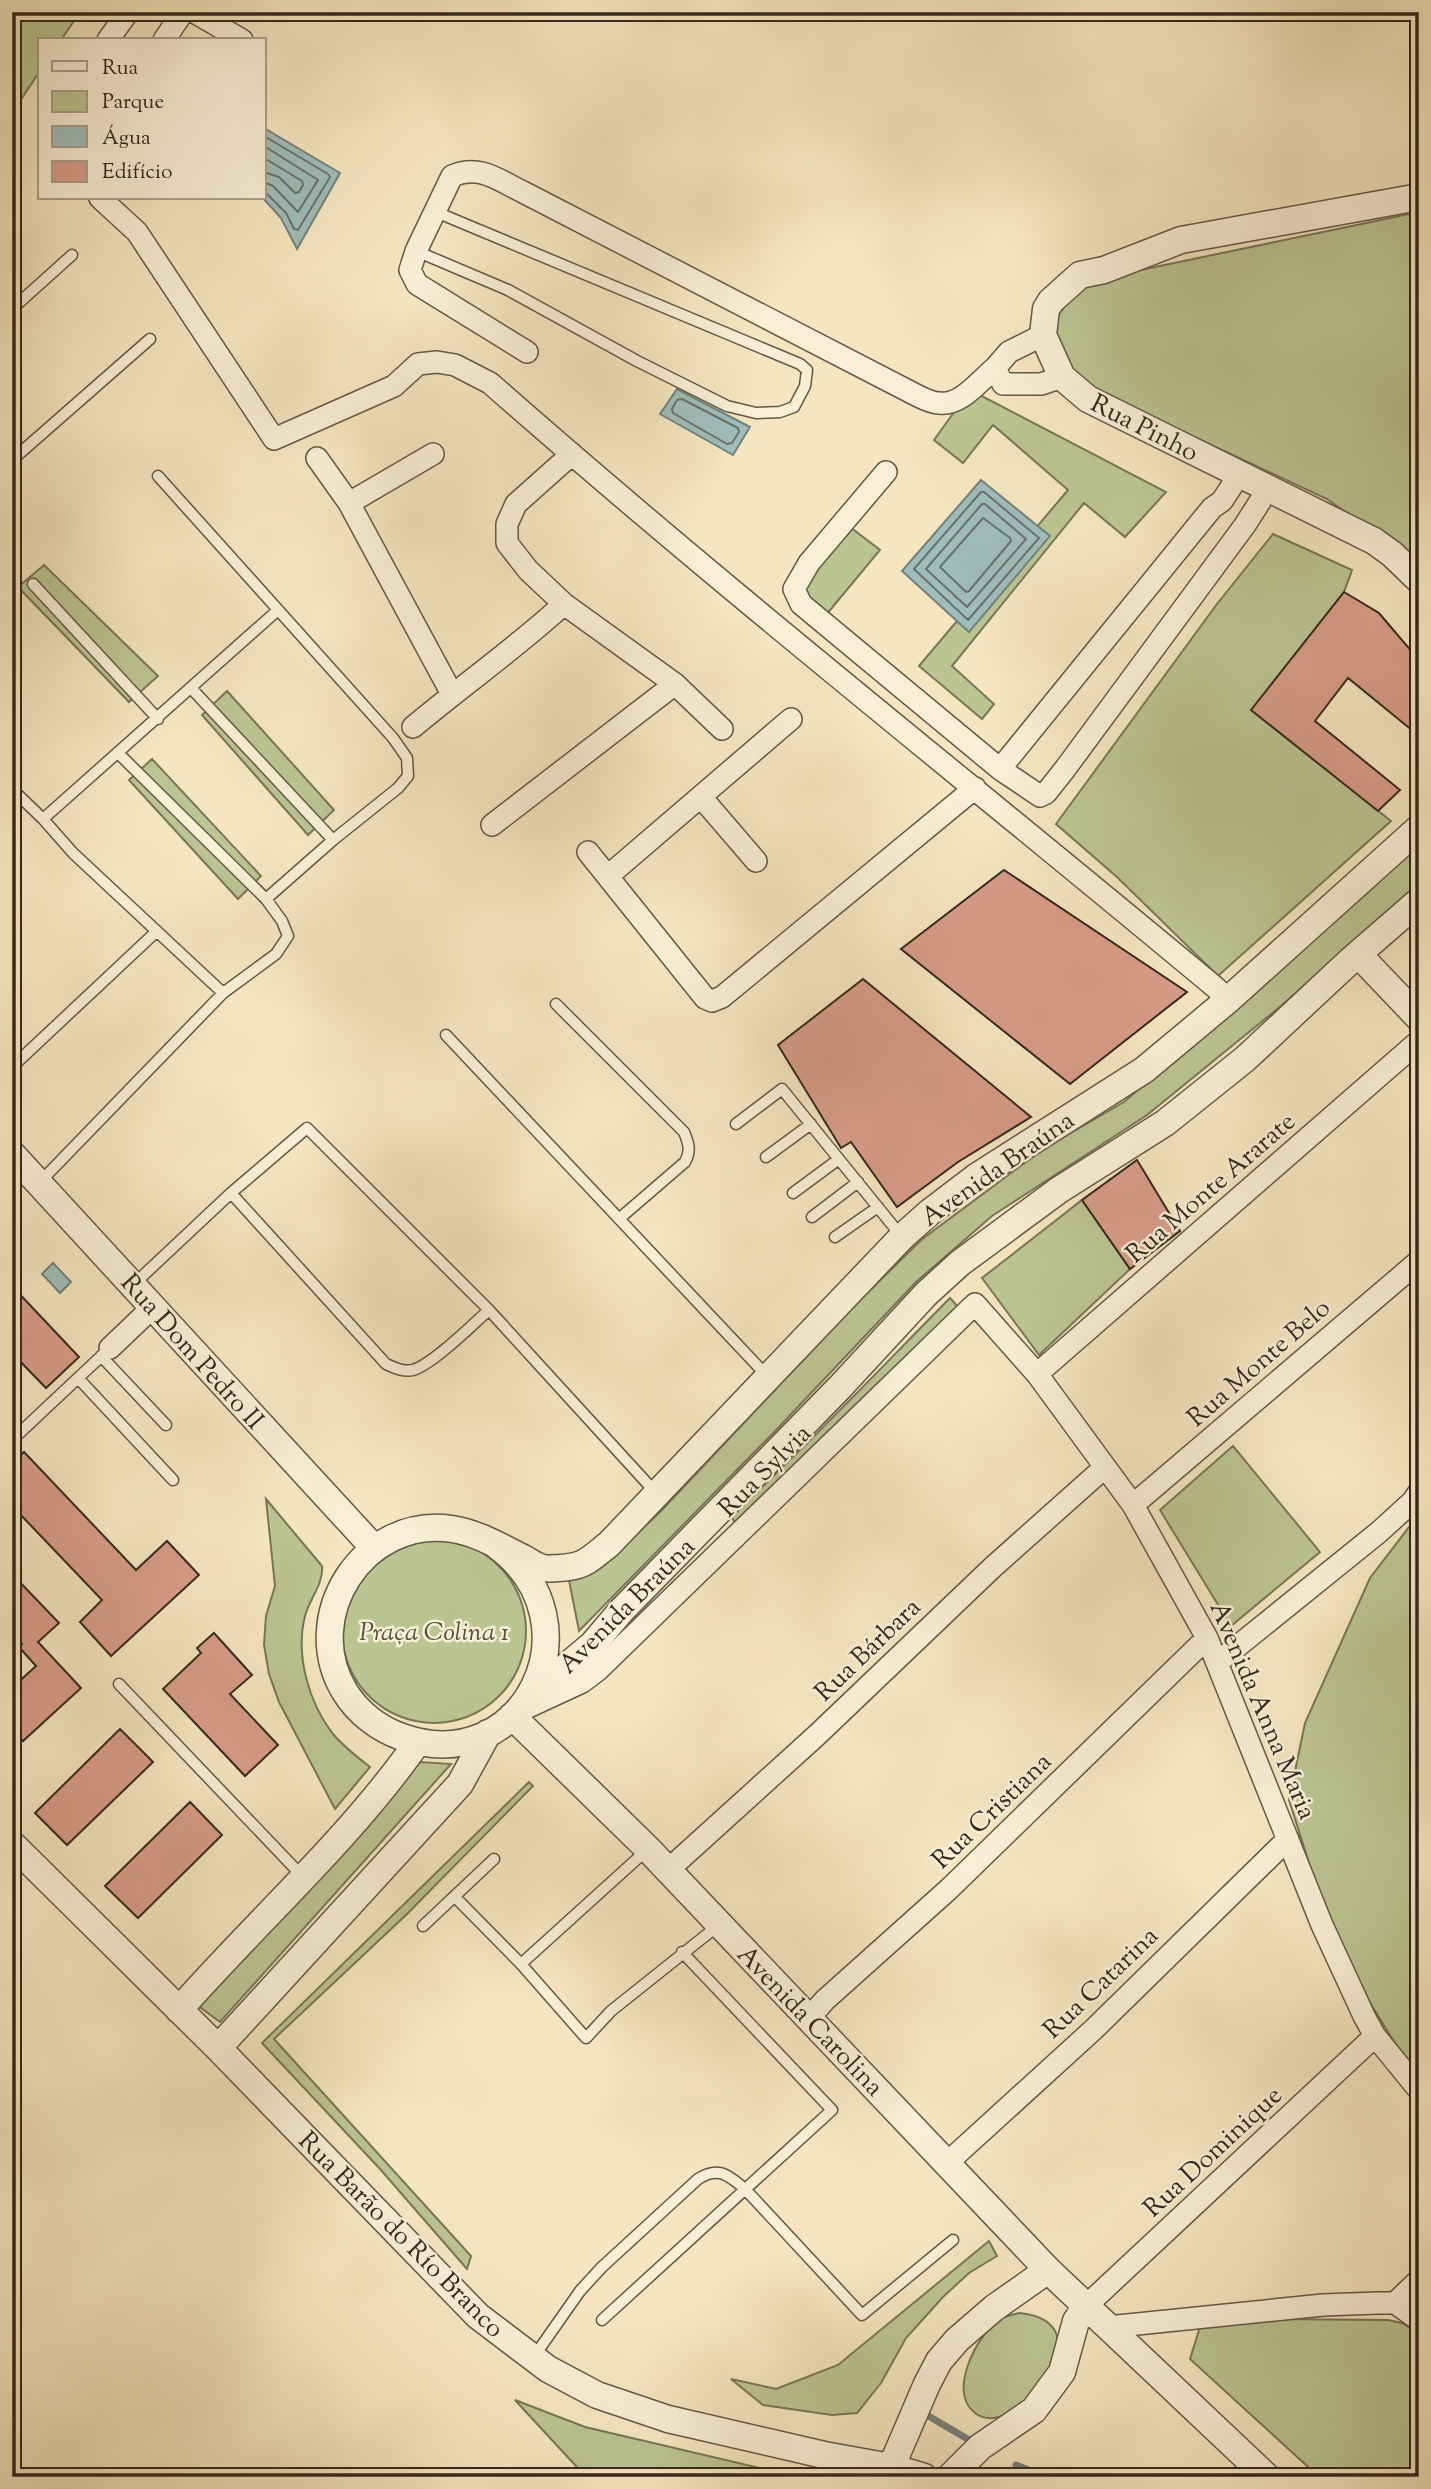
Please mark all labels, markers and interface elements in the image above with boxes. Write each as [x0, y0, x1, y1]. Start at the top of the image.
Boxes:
legend [38, 38, 266, 200]
text: Rua [102, 54, 139, 84]
text: Parque [102, 88, 164, 118]
text: Água [102, 124, 151, 154]
text: Edifício [102, 158, 172, 188]
street label: Rua Pinho [1083, 386, 1204, 472]
street label: Avenida Braúna [914, 1103, 1083, 1237]
street label: Rua Monte Ararate [1119, 1105, 1305, 1273]
street label: Rua Dom Pedro II [111, 1266, 272, 1439]
street label: Rua Monte Belo [1180, 1291, 1339, 1437]
street label: Rua Sylvia [711, 1417, 821, 1527]
street label: Avenida Braúna [551, 1530, 704, 1683]
street label: Rua Bárbara [807, 1590, 930, 1711]
street label: Avenida Anna Maria [1199, 1596, 1324, 1826]
park label: Praça Colina 1 [359, 1615, 509, 1652]
street label: Rua Cristiana [925, 1745, 1061, 1879]
street label: Rua Catarina [1036, 1919, 1168, 2048]
street label: Avenida Carolina [727, 1938, 891, 2106]
street label: Rua Dominique [1136, 2079, 1291, 2227]
street label: Rua Barão do Río Branco [289, 2124, 512, 2347]

